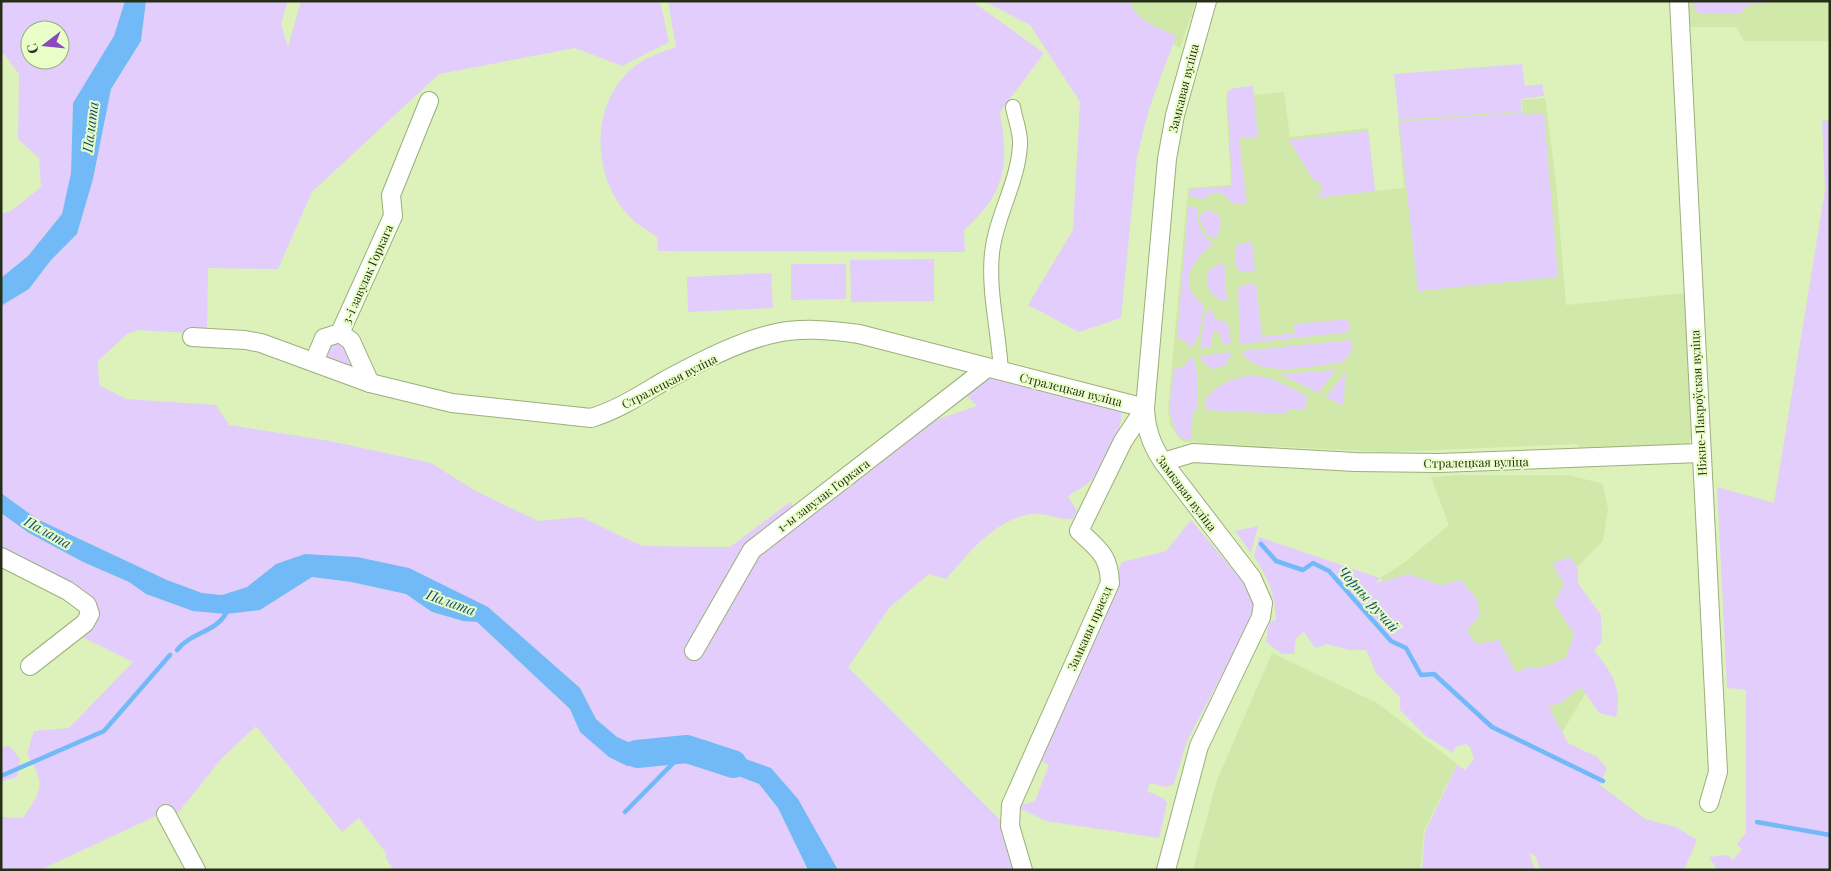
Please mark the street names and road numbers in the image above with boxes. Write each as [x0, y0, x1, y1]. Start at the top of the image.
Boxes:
street label: Замкавая вуліца [1164, 42, 1202, 134]
street label: 3-і завулак Горкага [338, 222, 396, 326]
street label: Ніжне-Пакроўская вуліца [1686, 330, 1710, 476]
street label: Стралецкая вуліца [619, 350, 719, 412]
street label: Стралецкая вуліца [1018, 369, 1124, 409]
street label: Замкавая вуліца [1153, 452, 1221, 534]
street label: Стралецкая вуліца [1423, 453, 1529, 471]
street label: 1-ы завулак Горкага [774, 455, 872, 535]
street label: Замкавы праезд [1063, 583, 1115, 673]

